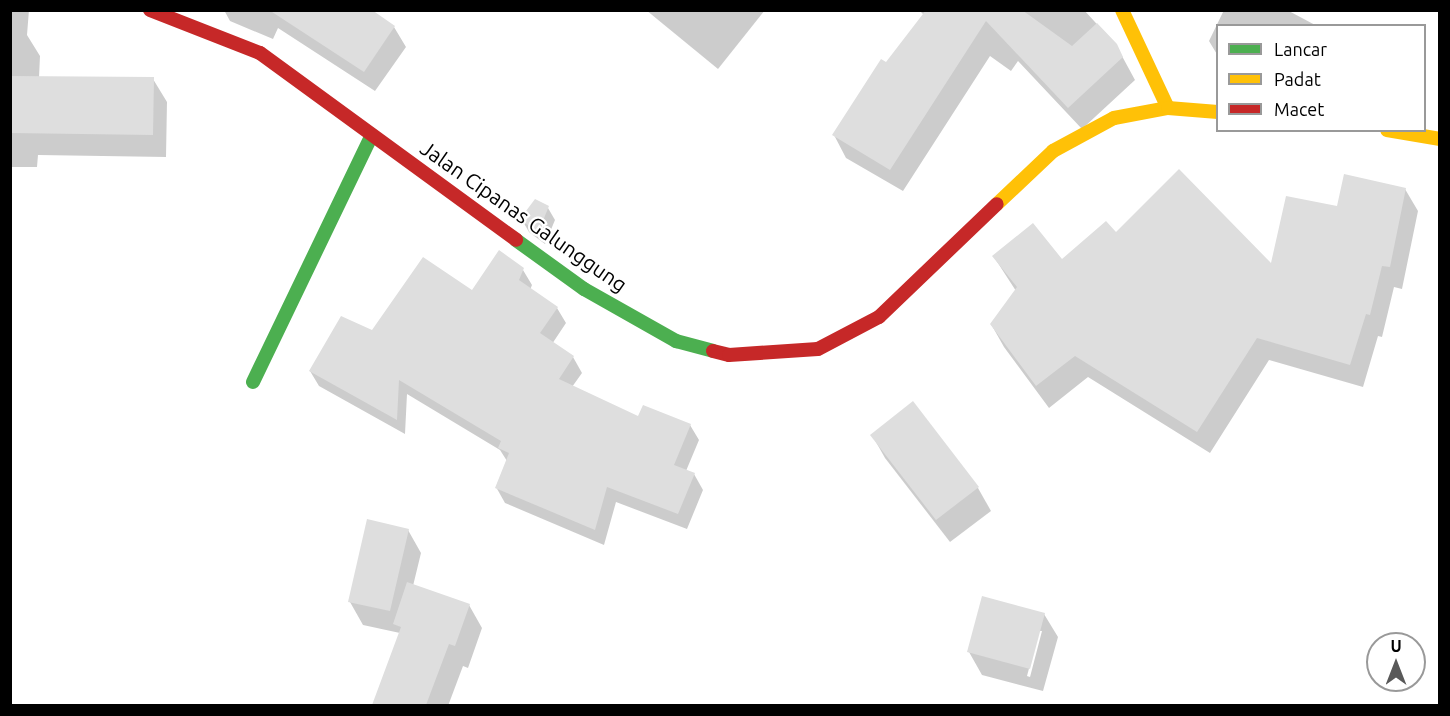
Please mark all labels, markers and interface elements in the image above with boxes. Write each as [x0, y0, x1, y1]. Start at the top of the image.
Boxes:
legend [1216, 24, 1426, 132]
text: Lancar [1274, 39, 1327, 59]
text: Padat [1274, 69, 1321, 89]
text: Macet [1274, 99, 1324, 119]
street label: Jalan Cipanas Galunggung [416, 135, 632, 297]
north arrow [1366, 632, 1426, 692]
text: U [1390, 637, 1402, 655]

